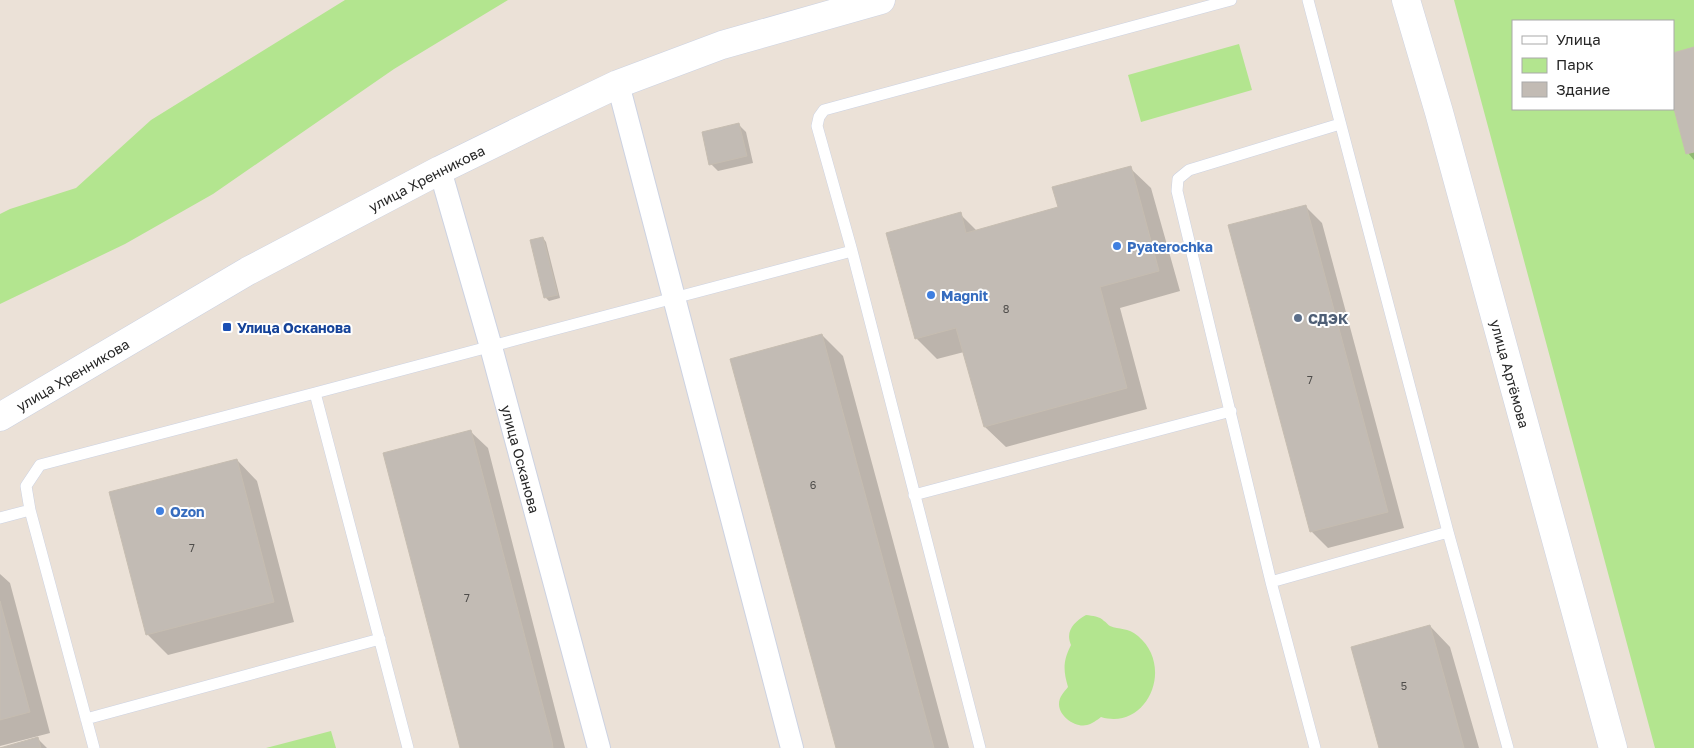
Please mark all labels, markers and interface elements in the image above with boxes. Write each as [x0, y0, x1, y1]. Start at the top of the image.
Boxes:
legend [1512, 20, 1674, 110]
text: Улица [1556, 30, 1601, 48]
text: Парк [1556, 55, 1594, 73]
text: Здание [1556, 80, 1610, 98]
street label: улица Хренникова [365, 141, 487, 215]
place label: Pyaterochka [1127, 238, 1213, 255]
marker: Pyaterochka [1111, 240, 1123, 252]
place label: Magnit [941, 287, 988, 304]
marker: Magnit [925, 289, 937, 301]
house number: 8 [1003, 302, 1010, 315]
place label: СДЭК [1308, 310, 1349, 327]
marker: СДЭК [1292, 312, 1304, 324]
street label: улица Артёмова [1488, 318, 1534, 430]
place label: Улица Осканова [237, 319, 351, 336]
marker: Улица Осканова [221, 321, 233, 333]
street label: улица Хренникова [13, 335, 132, 414]
house number: 7 [1307, 373, 1313, 386]
street label: улица Осканова [498, 403, 544, 515]
house number: 6 [810, 478, 817, 491]
place label: Ozon [170, 503, 205, 520]
marker: Ozon [154, 505, 166, 517]
house number: 7 [189, 541, 195, 554]
house number: 7 [464, 591, 470, 604]
house number: 5 [1401, 679, 1407, 692]

